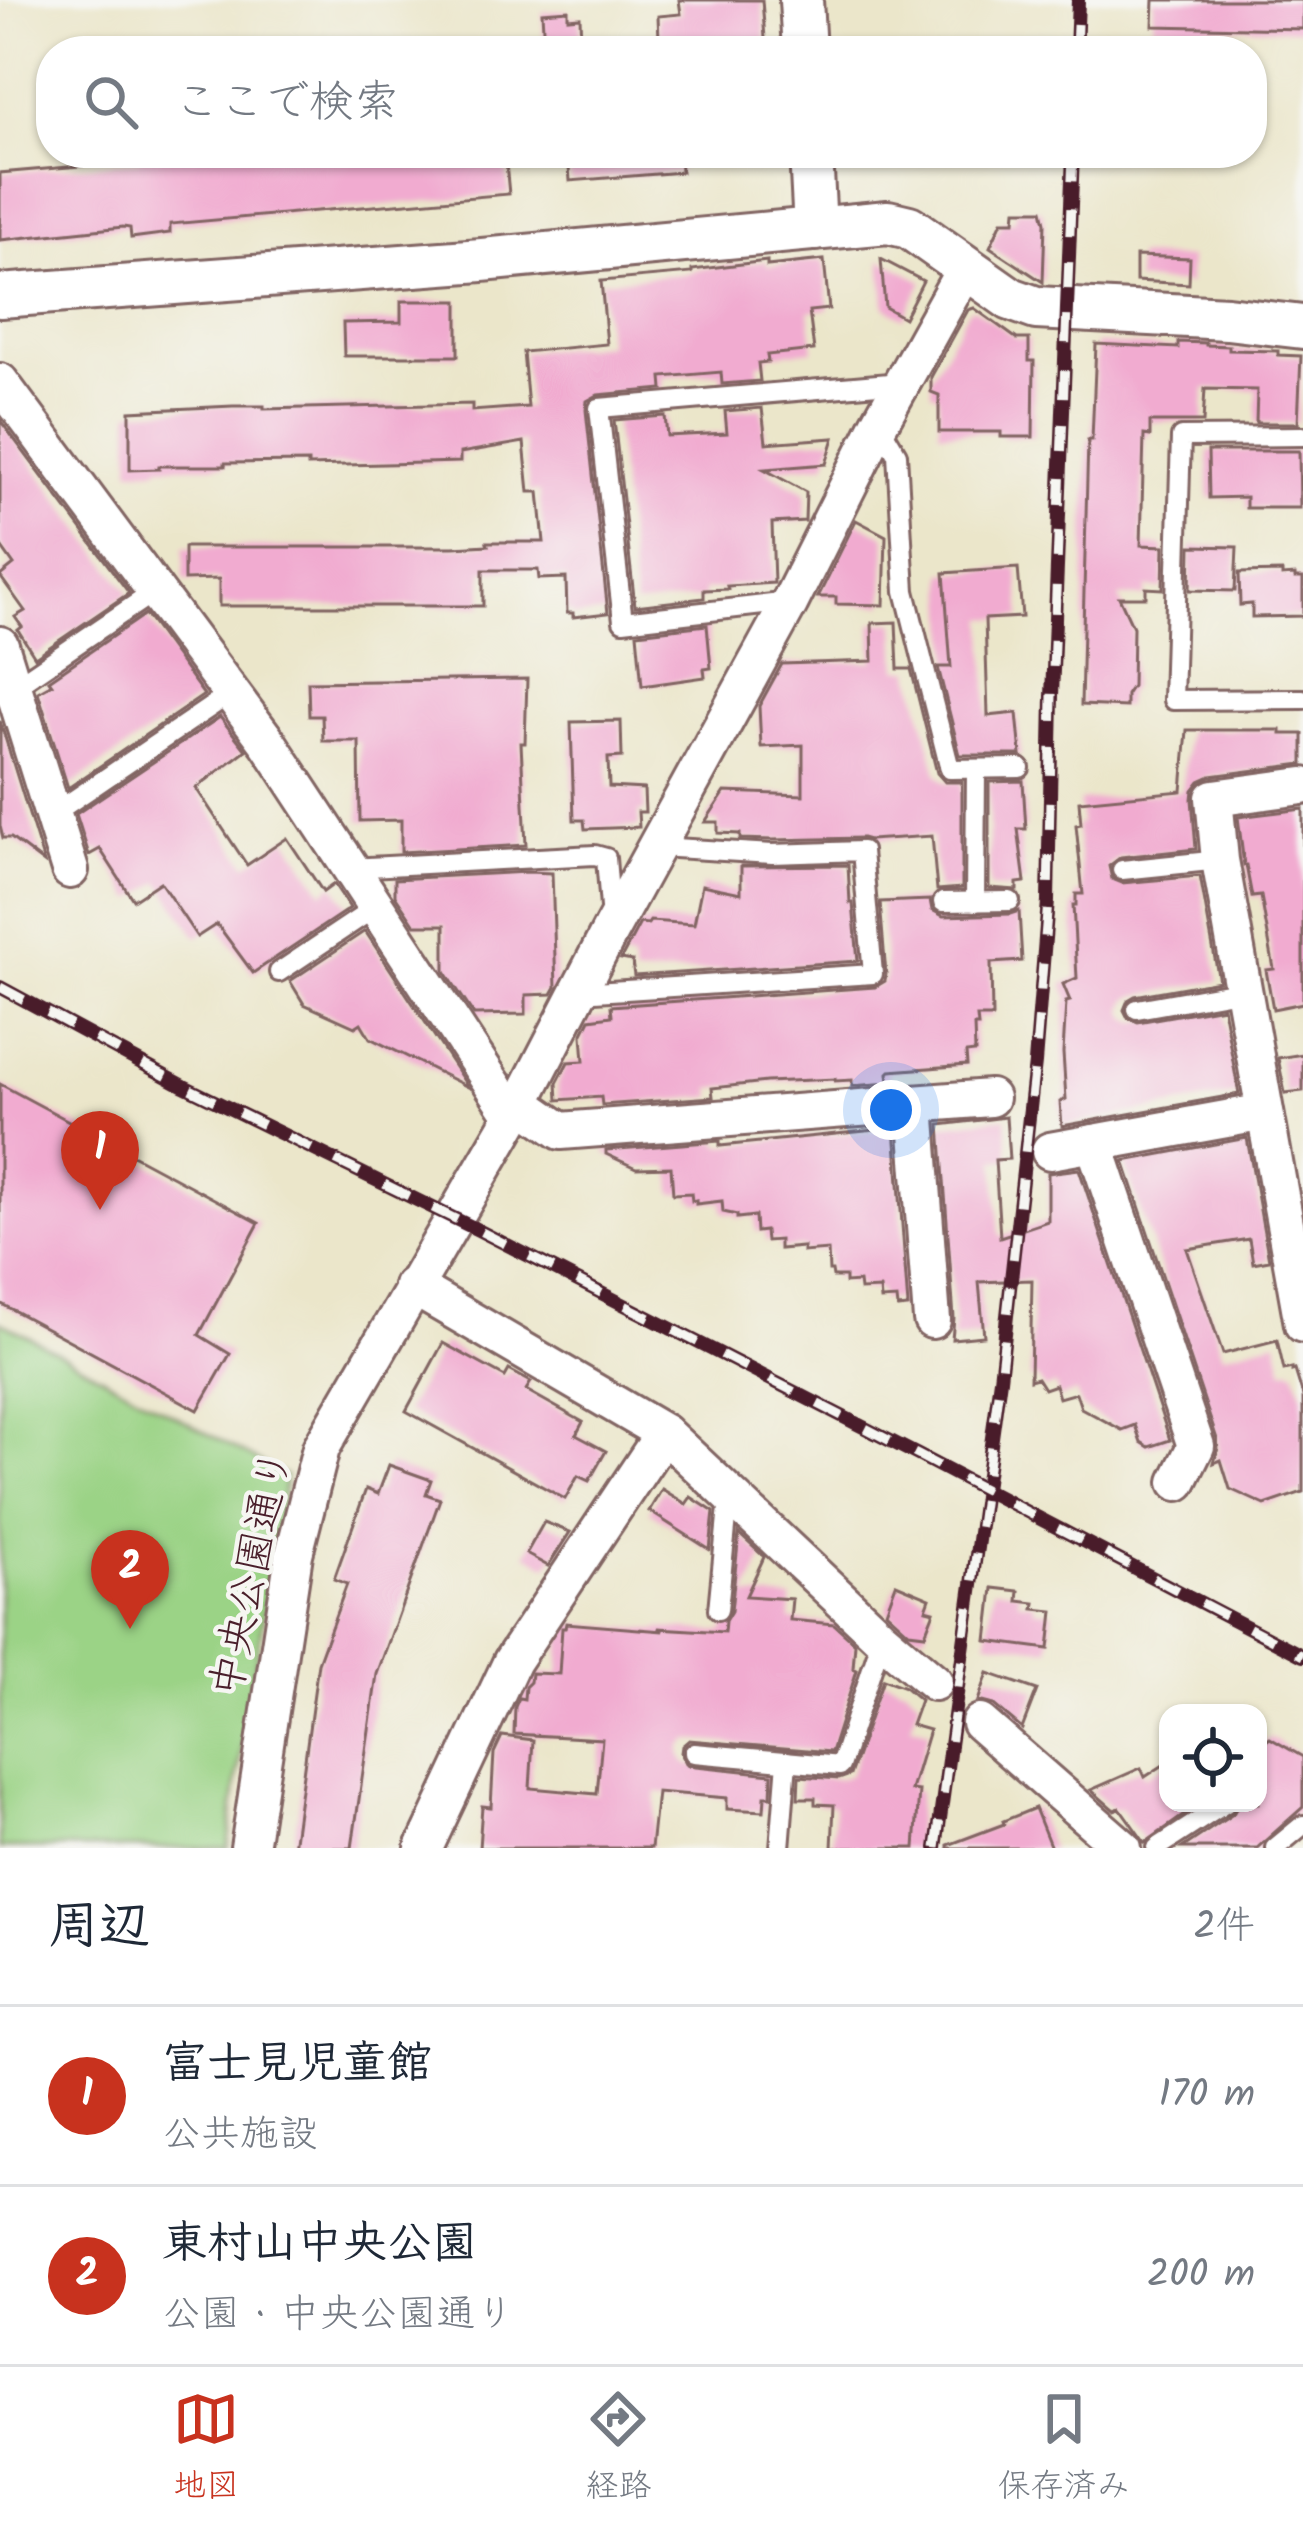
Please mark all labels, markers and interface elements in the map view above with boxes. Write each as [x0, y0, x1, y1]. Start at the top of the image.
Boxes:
search box [36, 36, 1267, 168]
text: ここで検索 [174, 68, 399, 140]
icon: search [78, 69, 144, 135]
your location [861, 1080, 921, 1140]
pin: 1 [61, 1111, 139, 1210]
street label: 中央公園通り [194, 1443, 312, 1703]
pin: 2 [91, 1530, 169, 1629]
map controls [1159, 1704, 1267, 1812]
button: locate [1159, 1704, 1267, 1812]
text: 周辺 [48, 1888, 150, 1969]
text: 2件 [1193, 1897, 1255, 1959]
text: 富士見児童館 [162, 2029, 432, 2101]
text: 1 [81, 2065, 93, 2127]
text: 170 m [1159, 2065, 1255, 2127]
text: 公共施設 [162, 2105, 318, 2167]
text: 東村山中央公園 [162, 2209, 477, 2281]
text: 2 [76, 2245, 98, 2307]
text: 200 m [1147, 2245, 1255, 2307]
text: 公園 · 中央公園通り [162, 2285, 515, 2347]
tab: 地図 [173, 2386, 239, 2514]
tab: 経路 [585, 2386, 651, 2514]
tab: 保存済み [998, 2386, 1130, 2514]

